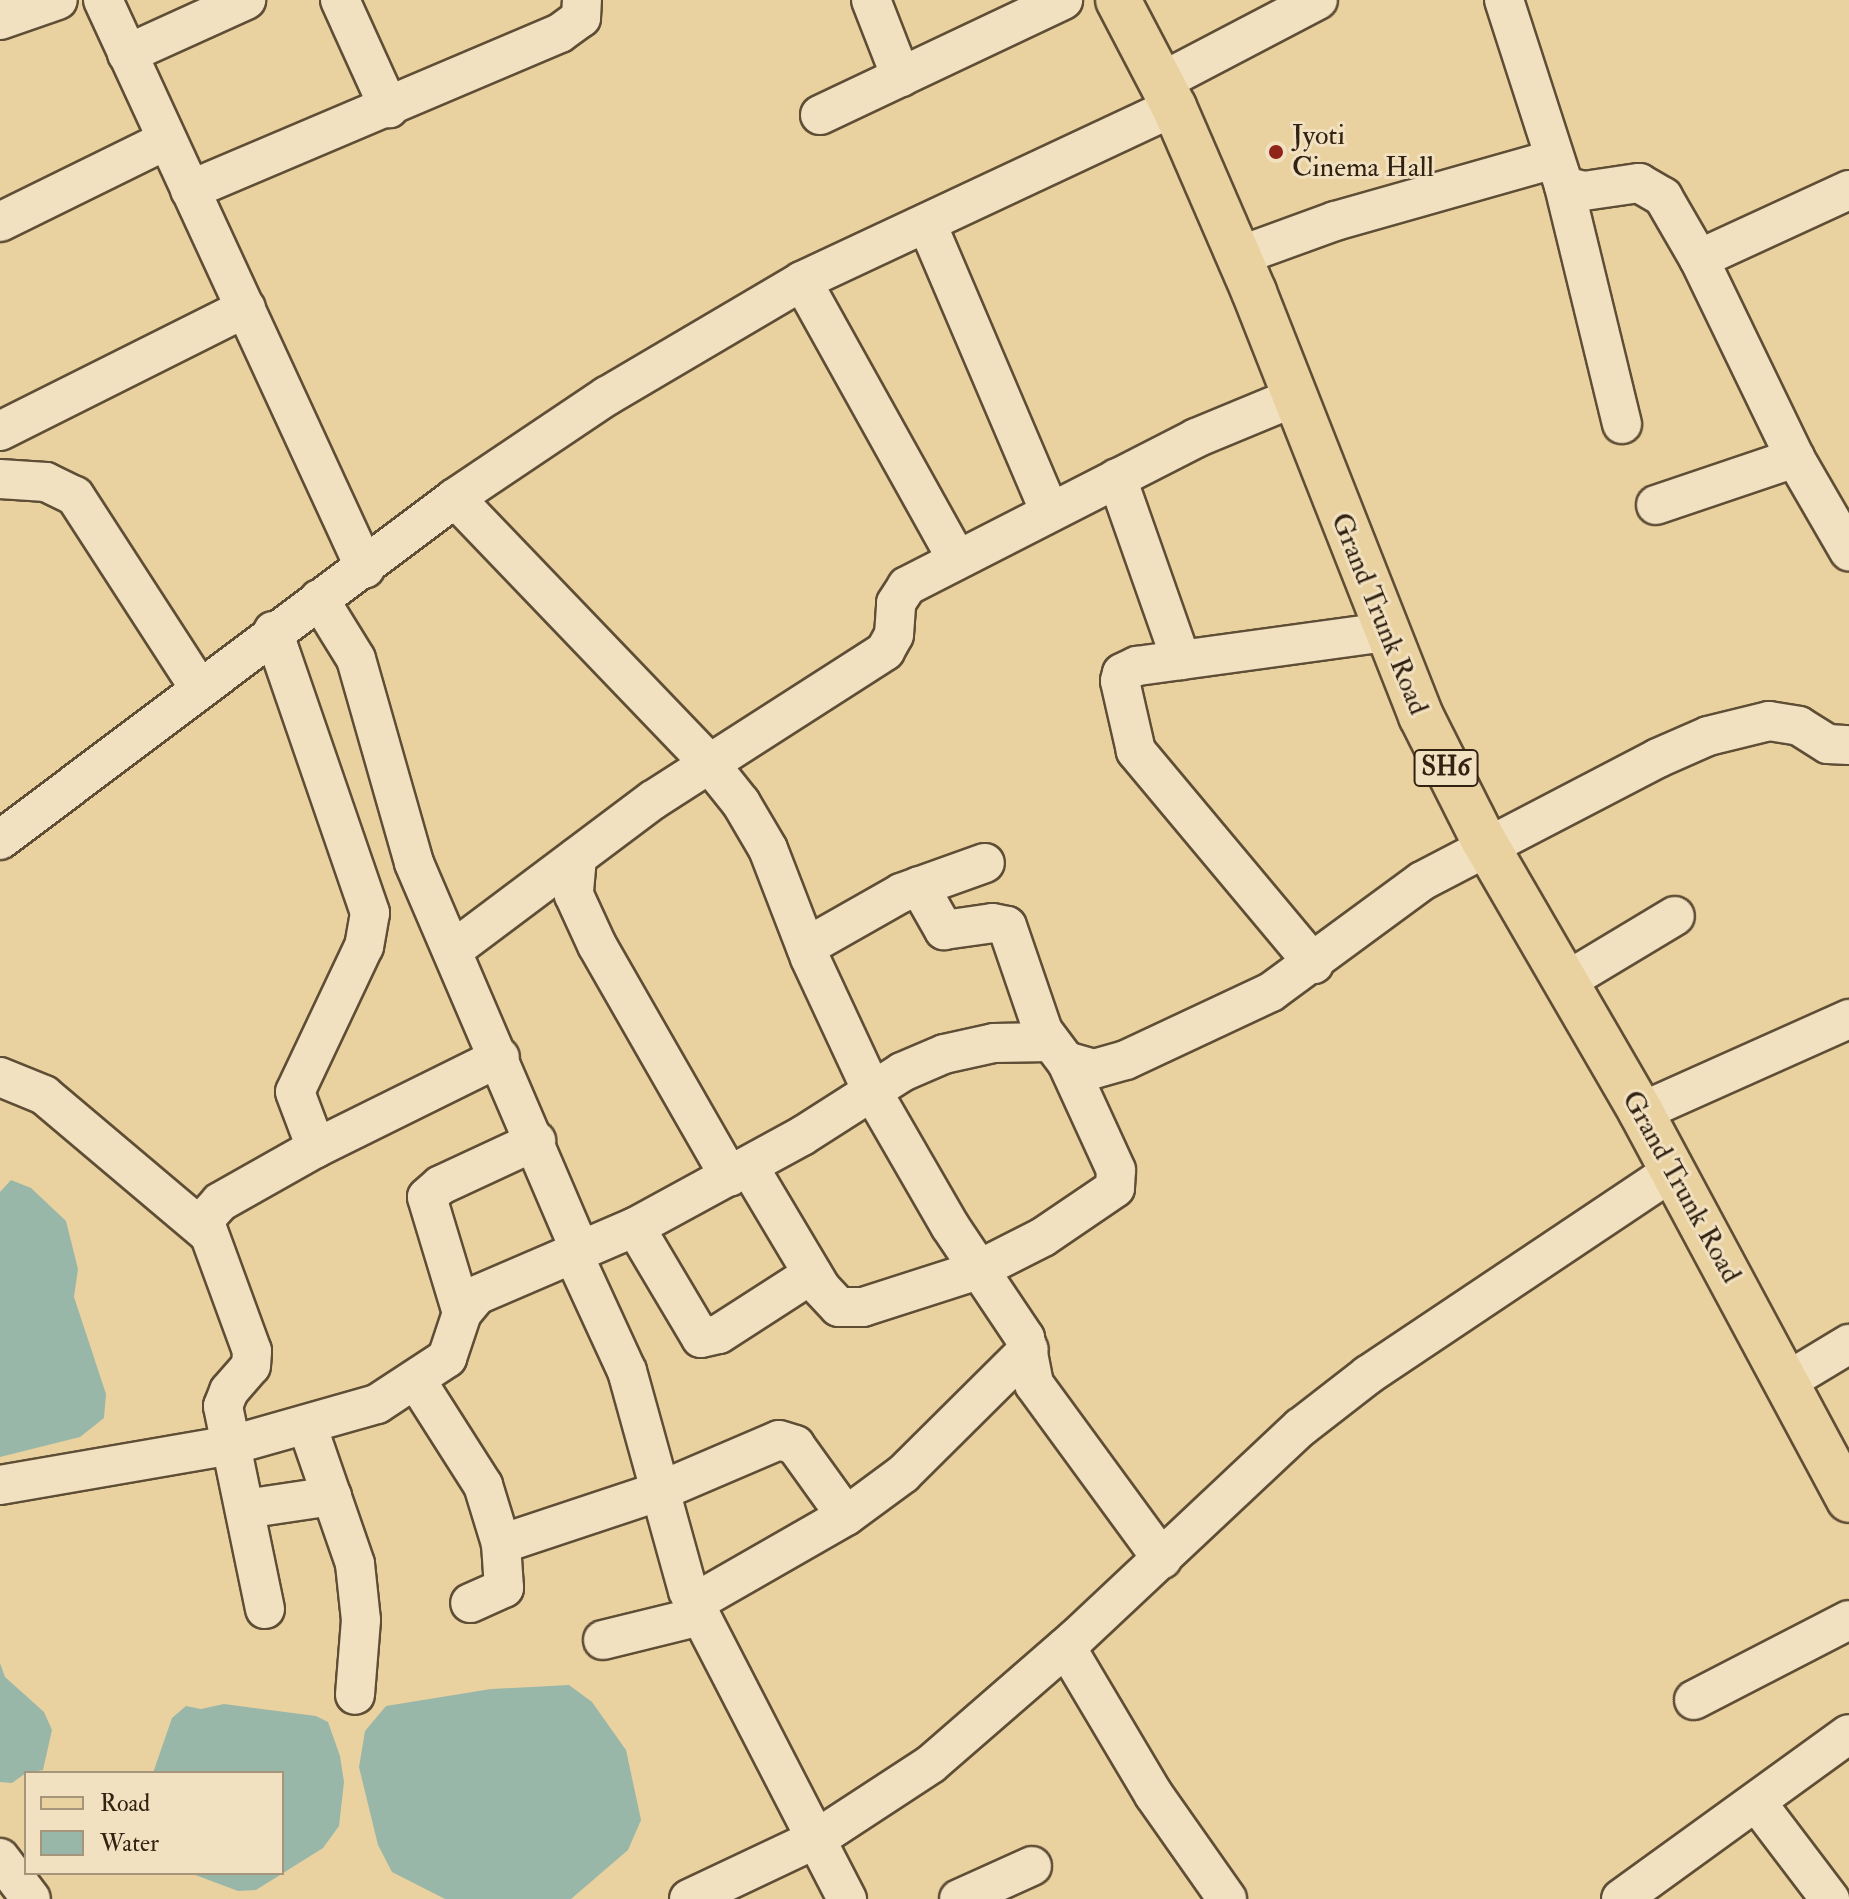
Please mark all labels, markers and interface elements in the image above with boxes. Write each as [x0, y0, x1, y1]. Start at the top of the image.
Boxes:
place label: Jyoti Cinema Hall [1292, 119, 1434, 185]
marker: Jyoti Cinema Hall [1267, 143, 1285, 161]
street label: Grand Trunk Road [1323, 508, 1435, 720]
road number: SH6 [1412, 746, 1480, 790]
street label: Grand Trunk Road [1614, 1085, 1748, 1289]
legend [24, 1771, 284, 1875]
text: Road [100, 1788, 150, 1819]
text: Water [100, 1828, 159, 1859]

